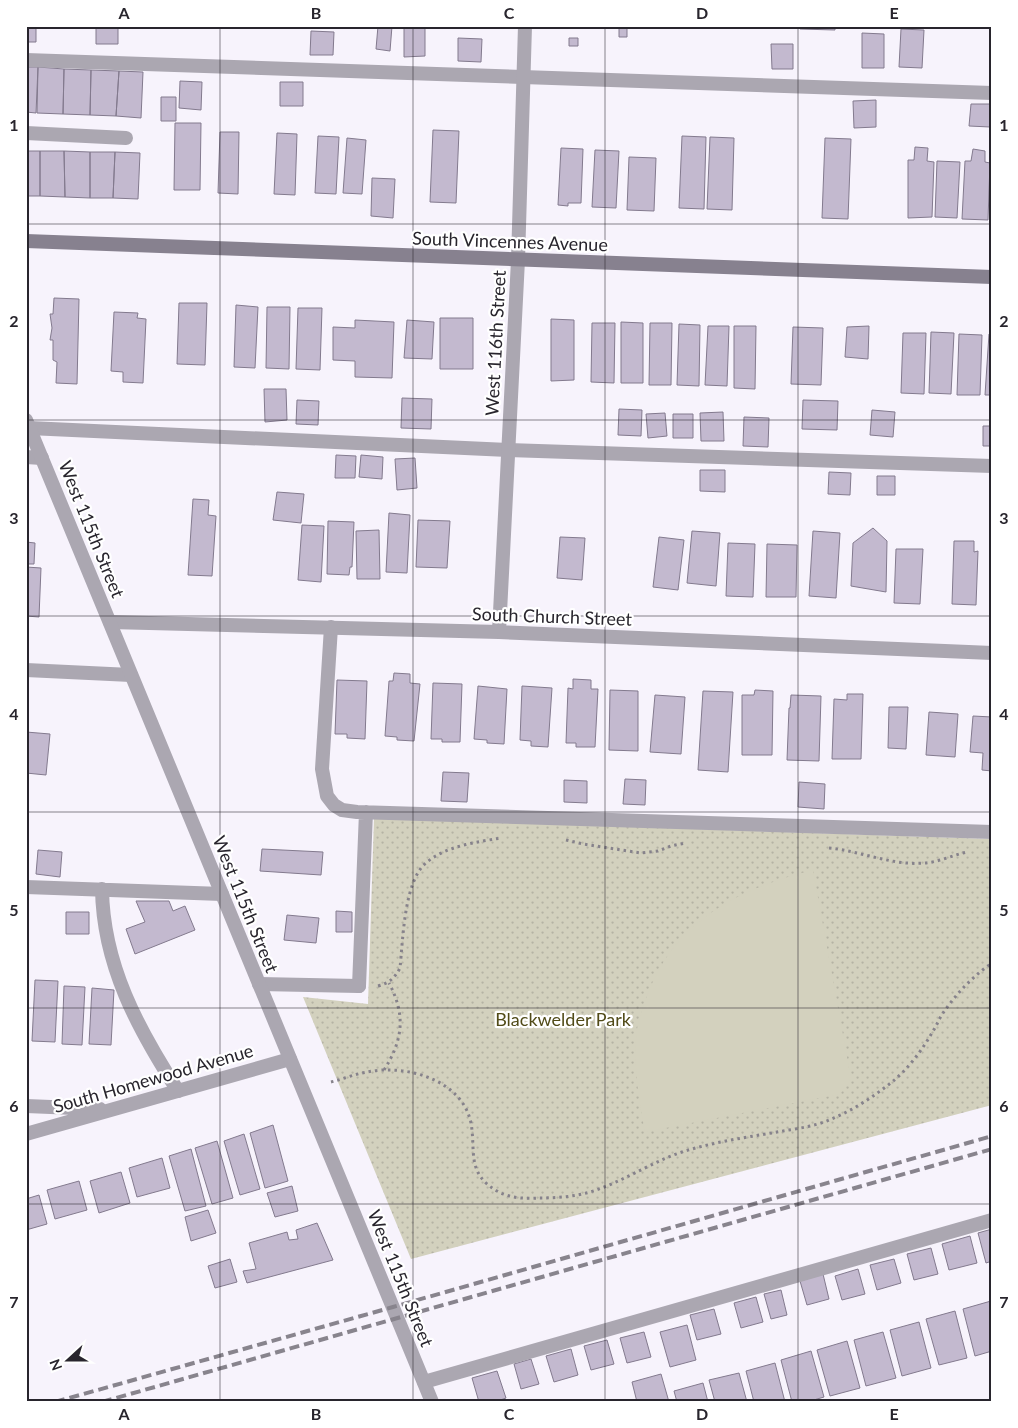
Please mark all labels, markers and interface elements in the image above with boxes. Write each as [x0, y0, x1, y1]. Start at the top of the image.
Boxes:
text: A [117, 3, 130, 22]
text: B [311, 3, 321, 22]
text: C [504, 3, 515, 22]
text: D [696, 3, 708, 22]
text: E [889, 3, 899, 22]
text: 1 [9, 115, 19, 134]
text: 1 [999, 115, 1009, 134]
street label: South Vincennes Avenue [412, 227, 608, 255]
street label: West 116th Street [480, 269, 510, 416]
text: 2 [9, 311, 19, 330]
text: 2 [999, 311, 1009, 330]
street label: West 115th Street [54, 457, 130, 601]
text: 3 [9, 508, 19, 527]
text: 3 [999, 508, 1009, 527]
street label: South Church Street [472, 602, 633, 630]
text: 4 [9, 704, 19, 723]
text: 4 [999, 704, 1009, 723]
street label: West 115th Street [208, 832, 284, 976]
text: 5 [9, 900, 19, 919]
text: 5 [999, 900, 1009, 919]
park label: Blackwelder Park [495, 1008, 632, 1030]
street label: South Homewood Avenue [50, 1039, 256, 1117]
text: 6 [9, 1096, 19, 1115]
text: 6 [999, 1096, 1009, 1115]
street label: West 115th Street [363, 1206, 439, 1350]
text: 7 [9, 1292, 19, 1311]
text: 7 [999, 1292, 1009, 1311]
north arrow [42, 1336, 92, 1386]
text: N [46, 1357, 65, 1373]
text: A [117, 1404, 130, 1423]
text: B [311, 1404, 321, 1423]
text: C [504, 1404, 515, 1423]
text: D [696, 1404, 708, 1423]
text: E [889, 1404, 899, 1423]

